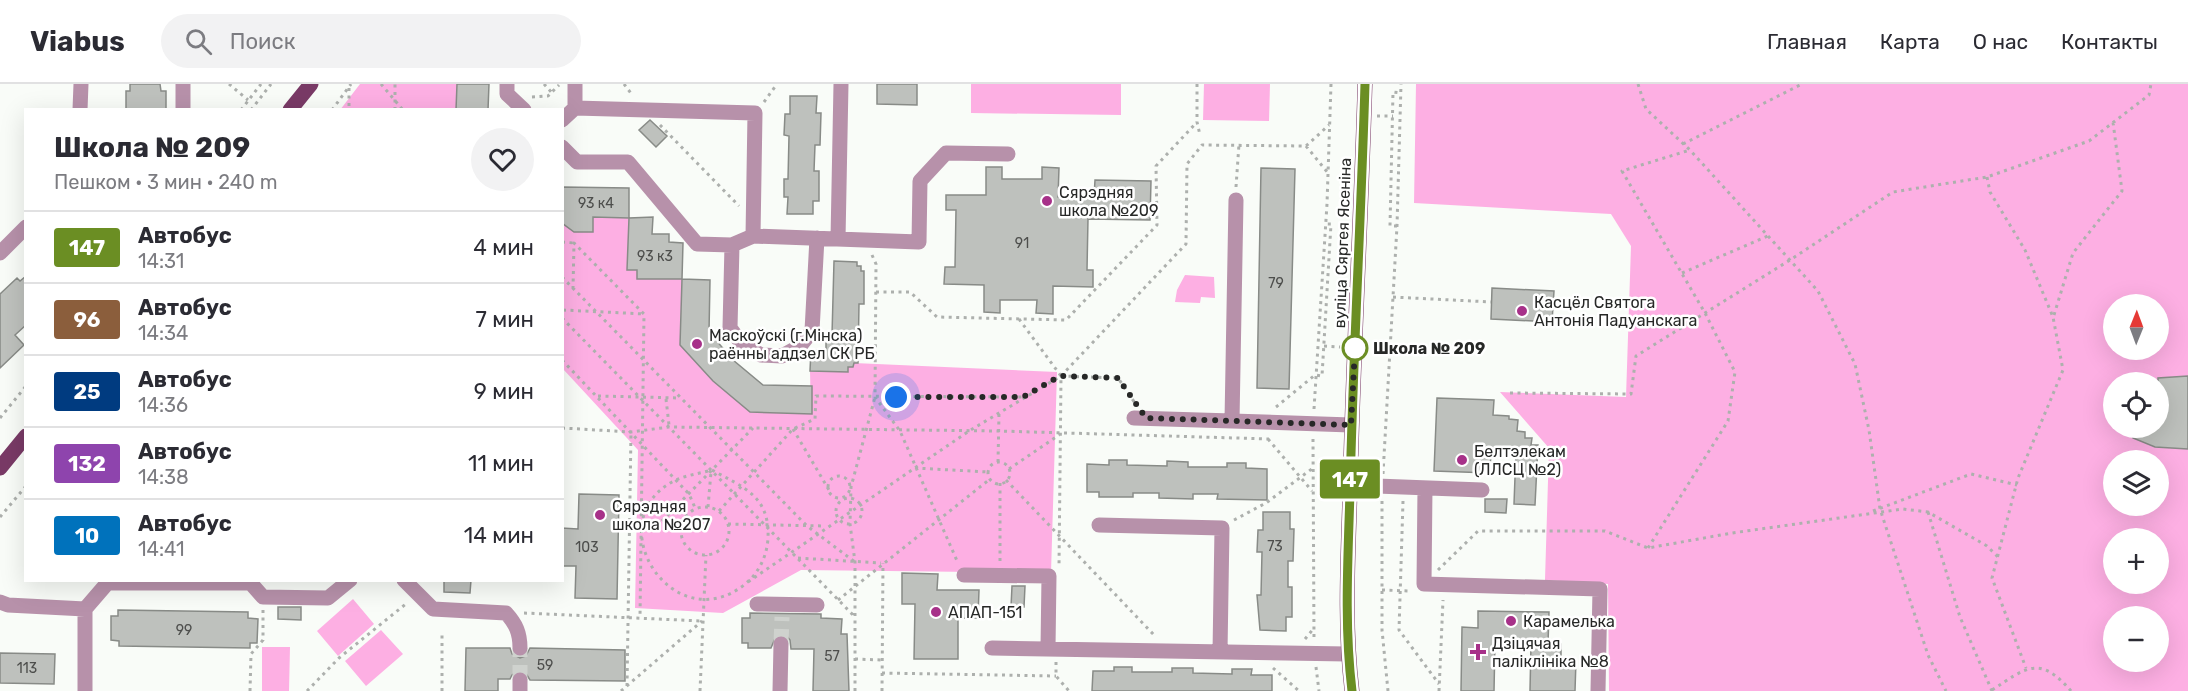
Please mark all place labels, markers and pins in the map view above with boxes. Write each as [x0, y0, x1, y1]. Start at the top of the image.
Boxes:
place label: Сярэдняя школа №209 [1059, 183, 1158, 220]
marker: Сярэдняя школа №209 [1040, 194, 1054, 208]
place label: Касцёл Святога Антонія Падуанскага [1534, 293, 1697, 330]
marker: Касцёл Святога Антонія Падуанскага [1515, 304, 1529, 318]
place label: Маскоўскі (г.Мінска) раённы аддзел СК РБ [709, 326, 875, 363]
marker: Школа № 209 [1342, 335, 1368, 361]
marker: Маскоўскі (г.Мінска) раённы аддзел СК РБ [690, 337, 704, 351]
place label: Школа № 209 [1373, 339, 1485, 358]
place label: Белтэлекам (ЛЛСЦ №2) [1474, 442, 1566, 479]
marker: Белтэлекам (ЛЛСЦ №2) [1455, 453, 1469, 467]
place label: Сярэдняя школа №207 [612, 497, 710, 534]
marker: Сярэдняя школа №207 [593, 508, 607, 522]
place label: АПАП-151 [948, 603, 1022, 622]
marker: АПАП-151 [929, 605, 943, 619]
place label: Карамелька [1523, 612, 1615, 631]
marker: Карамелька [1504, 614, 1518, 628]
place label: Дзіцячая паліклініка №8 [1492, 634, 1609, 671]
marker: Дзіцячая паліклініка №8 [1469, 643, 1487, 661]

